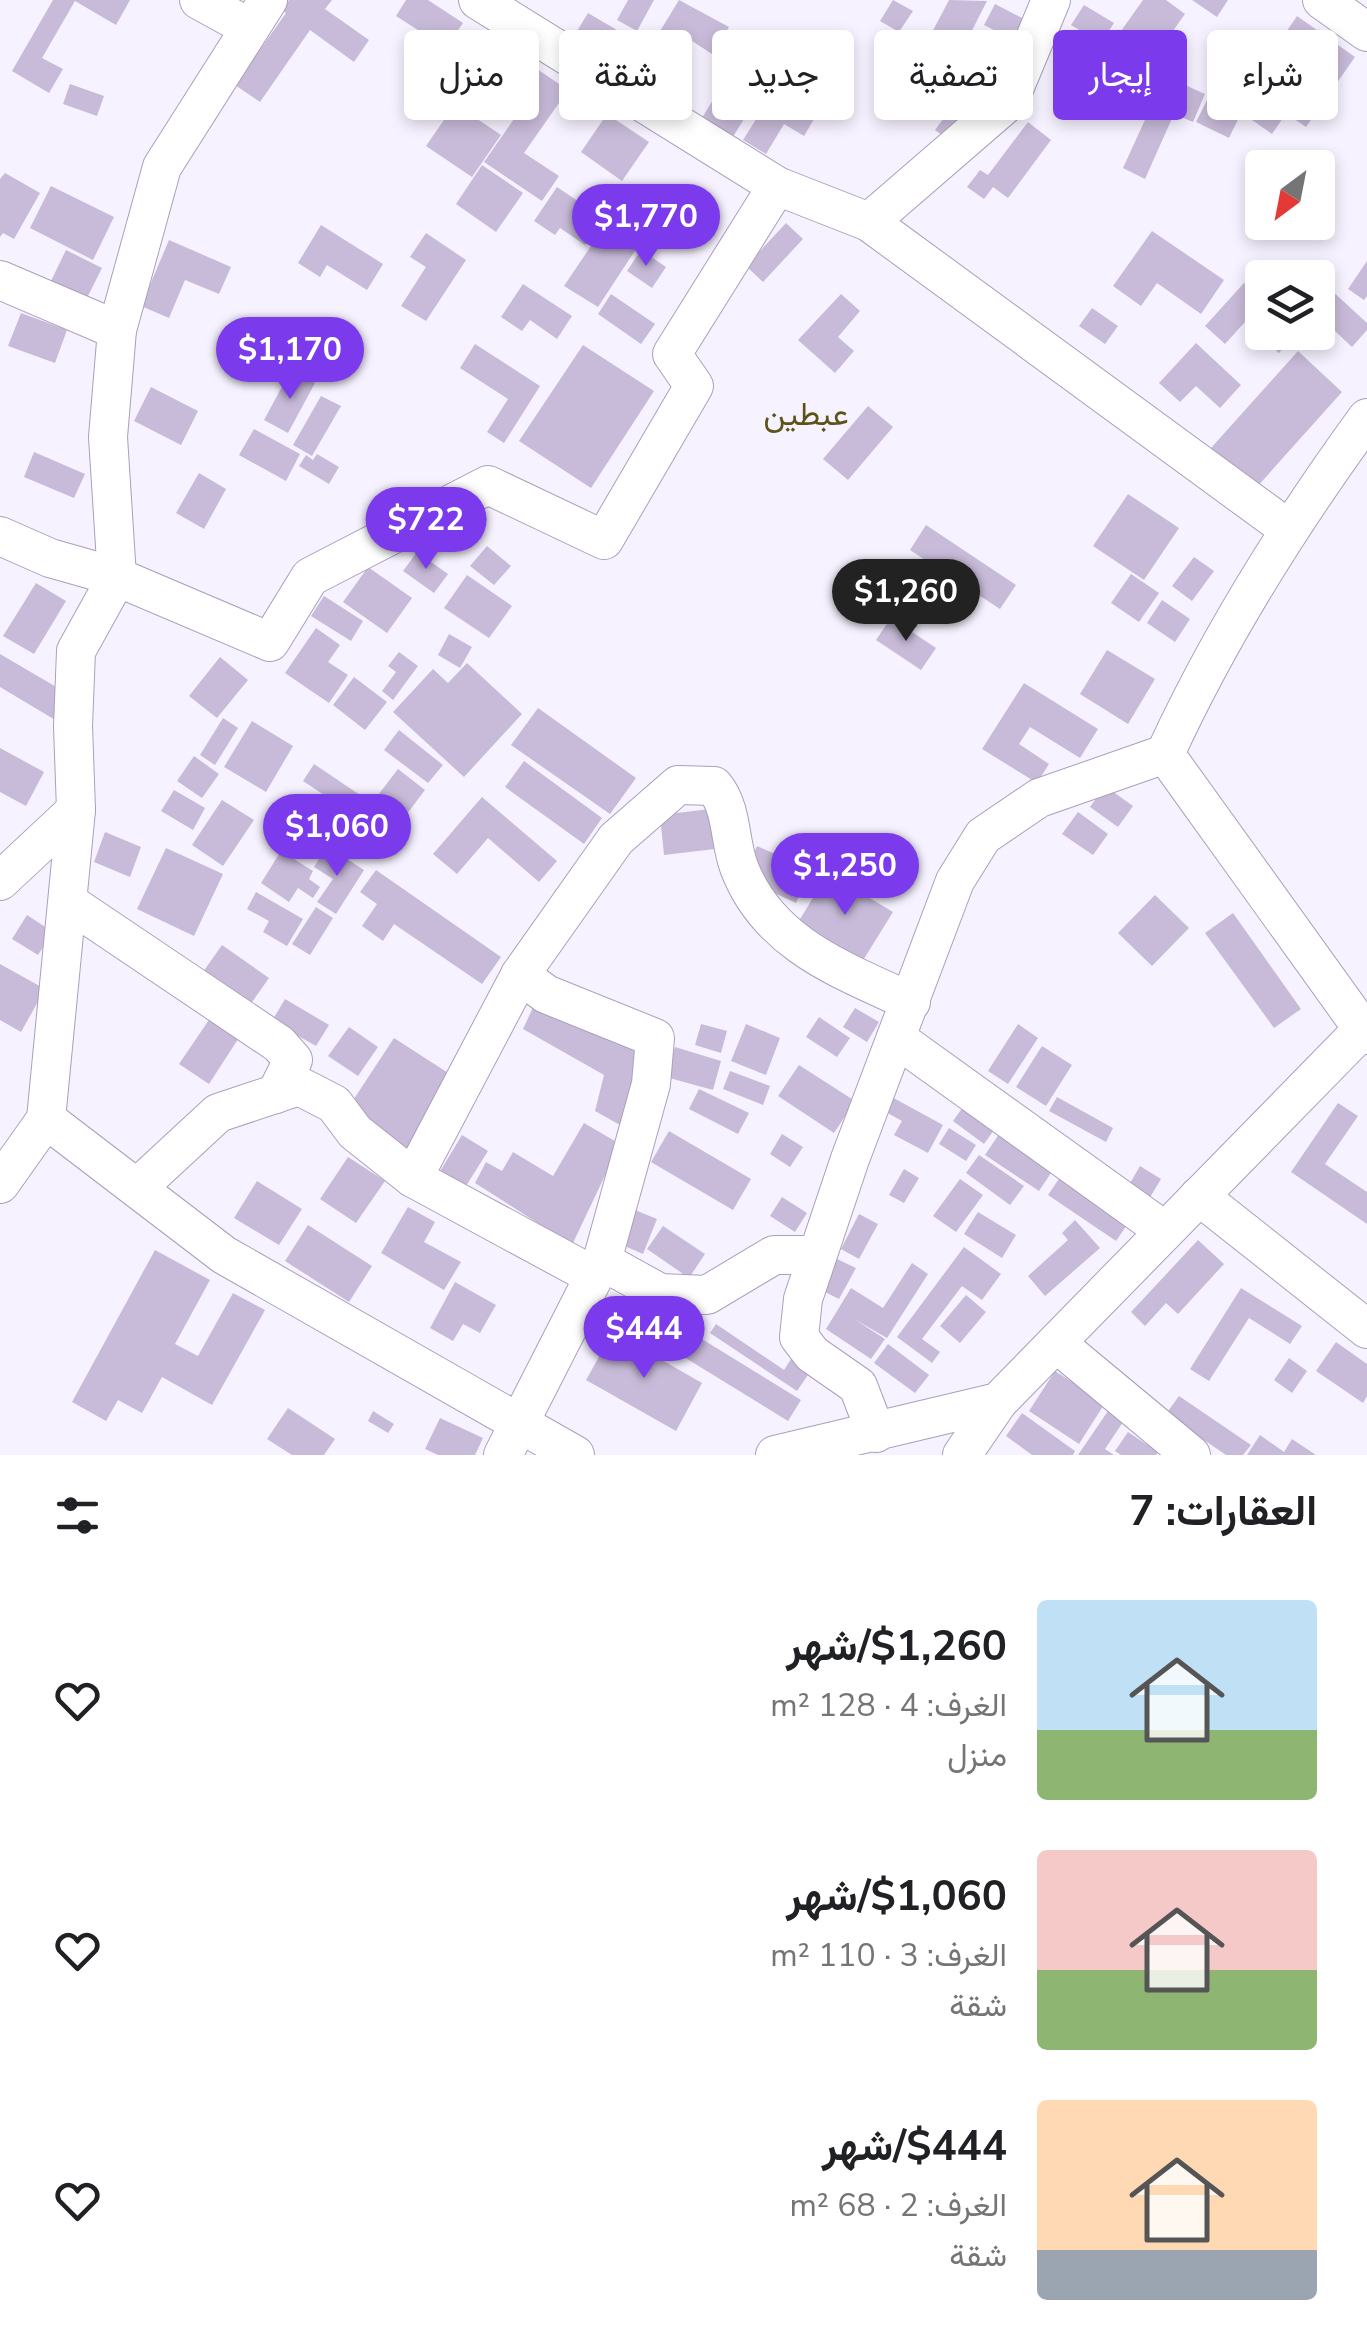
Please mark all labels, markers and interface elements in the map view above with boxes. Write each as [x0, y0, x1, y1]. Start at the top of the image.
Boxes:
chip: منزل [404, 30, 539, 120]
chip: شقة [559, 30, 692, 120]
chip: جديد [712, 30, 854, 120]
chip: تصفية [874, 30, 1033, 120]
chip: إيجار [1053, 30, 1187, 120]
chip: شراء [1207, 30, 1338, 120]
north arrow [1245, 150, 1335, 240]
map controls [1245, 150, 1335, 350]
pin: $1,770 [565, 184, 727, 269]
text: $1,770 [594, 195, 698, 238]
button: layers [1245, 260, 1335, 350]
pin: $1,170 [209, 317, 371, 402]
text: $1,170 [238, 328, 342, 371]
district label: عبطين [763, 393, 849, 436]
pin: $722 [367, 487, 485, 572]
text: $722 [388, 498, 464, 541]
pin: $1,260 [825, 559, 987, 644]
text: $1,260 [854, 570, 958, 613]
pin: $1,060 [256, 794, 418, 879]
text: $1,060 [285, 805, 389, 848]
pin: $1,250 [764, 833, 926, 918]
text: $1,250 [793, 844, 897, 887]
pin: $444 [585, 1296, 703, 1381]
text: $444 [606, 1307, 682, 1350]
text: العقارات: 7 [1129, 1483, 1317, 1540]
icon: filters [50, 1488, 105, 1543]
text: $1,260/شهر [786, 1618, 1007, 1675]
icon: home [1117, 1640, 1237, 1760]
icon: heart [50, 1673, 105, 1728]
text: الغرف: 4 · 128 m² [770, 1684, 1007, 1727]
text: منزل [947, 1734, 1007, 1777]
text: $1,060/شهر [786, 1868, 1007, 1925]
icon: home [1117, 1890, 1237, 2010]
icon: heart [50, 1923, 105, 1978]
text: الغرف: 3 · 110 m² [770, 1934, 1007, 1977]
text: شقة [949, 1984, 1007, 2027]
text: $444/شهر [822, 2118, 1007, 2175]
icon: home [1117, 2140, 1237, 2260]
icon: heart [50, 2173, 105, 2228]
text: الغرف: 2 · 68 m² [789, 2184, 1007, 2227]
text: شقة [949, 2234, 1007, 2277]

